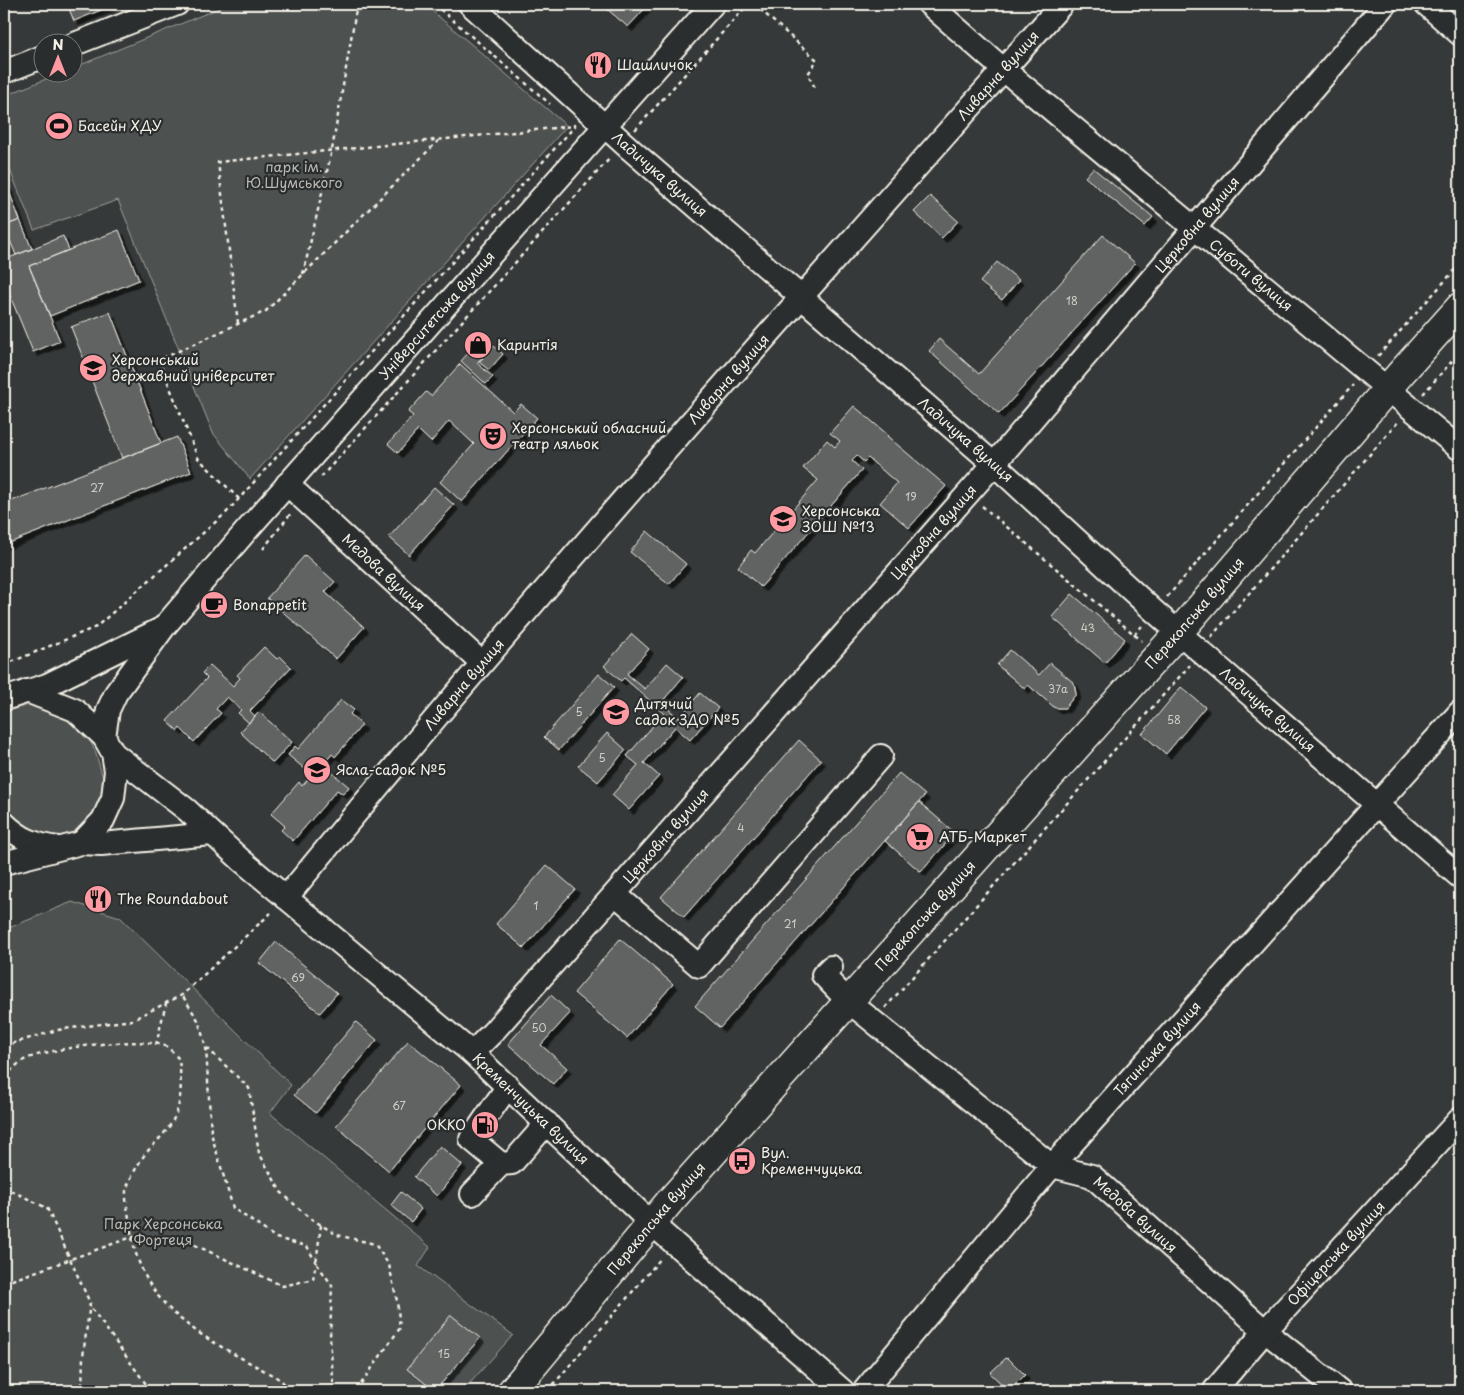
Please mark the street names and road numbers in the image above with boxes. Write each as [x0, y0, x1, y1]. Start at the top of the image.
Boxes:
street label: Ливарна вулиця [952, 26, 1044, 125]
street label: Ладичука вулиця [608, 127, 712, 222]
street label: Церковна вулиця [1150, 172, 1244, 277]
street label: Суботи вулиця [1205, 234, 1298, 316]
street label: Університетська вулиця [374, 246, 499, 384]
street label: Ливарна вулиця [683, 329, 774, 429]
street label: Ладичука вулиця [914, 392, 1018, 487]
street label: Церковна вулиця [886, 480, 981, 584]
street label: Медова вулиця [338, 529, 430, 616]
street label: Перекопська вулиця [1140, 552, 1249, 673]
street label: Ливарна вулиця [419, 634, 509, 734]
street label: Ладичука вулиця [1215, 662, 1320, 757]
street label: Церковна вулиця [618, 783, 713, 888]
street label: Перекопська вулиця [870, 855, 980, 975]
street label: Тягинська вулиця [1109, 996, 1206, 1101]
street label: Кременчуцька вулиця [468, 1048, 594, 1169]
street label: Перекопська вулиця [602, 1157, 710, 1279]
street label: Медова вулиця [1089, 1171, 1182, 1258]
street label: Офіцерська вулиця [1282, 1196, 1390, 1310]

